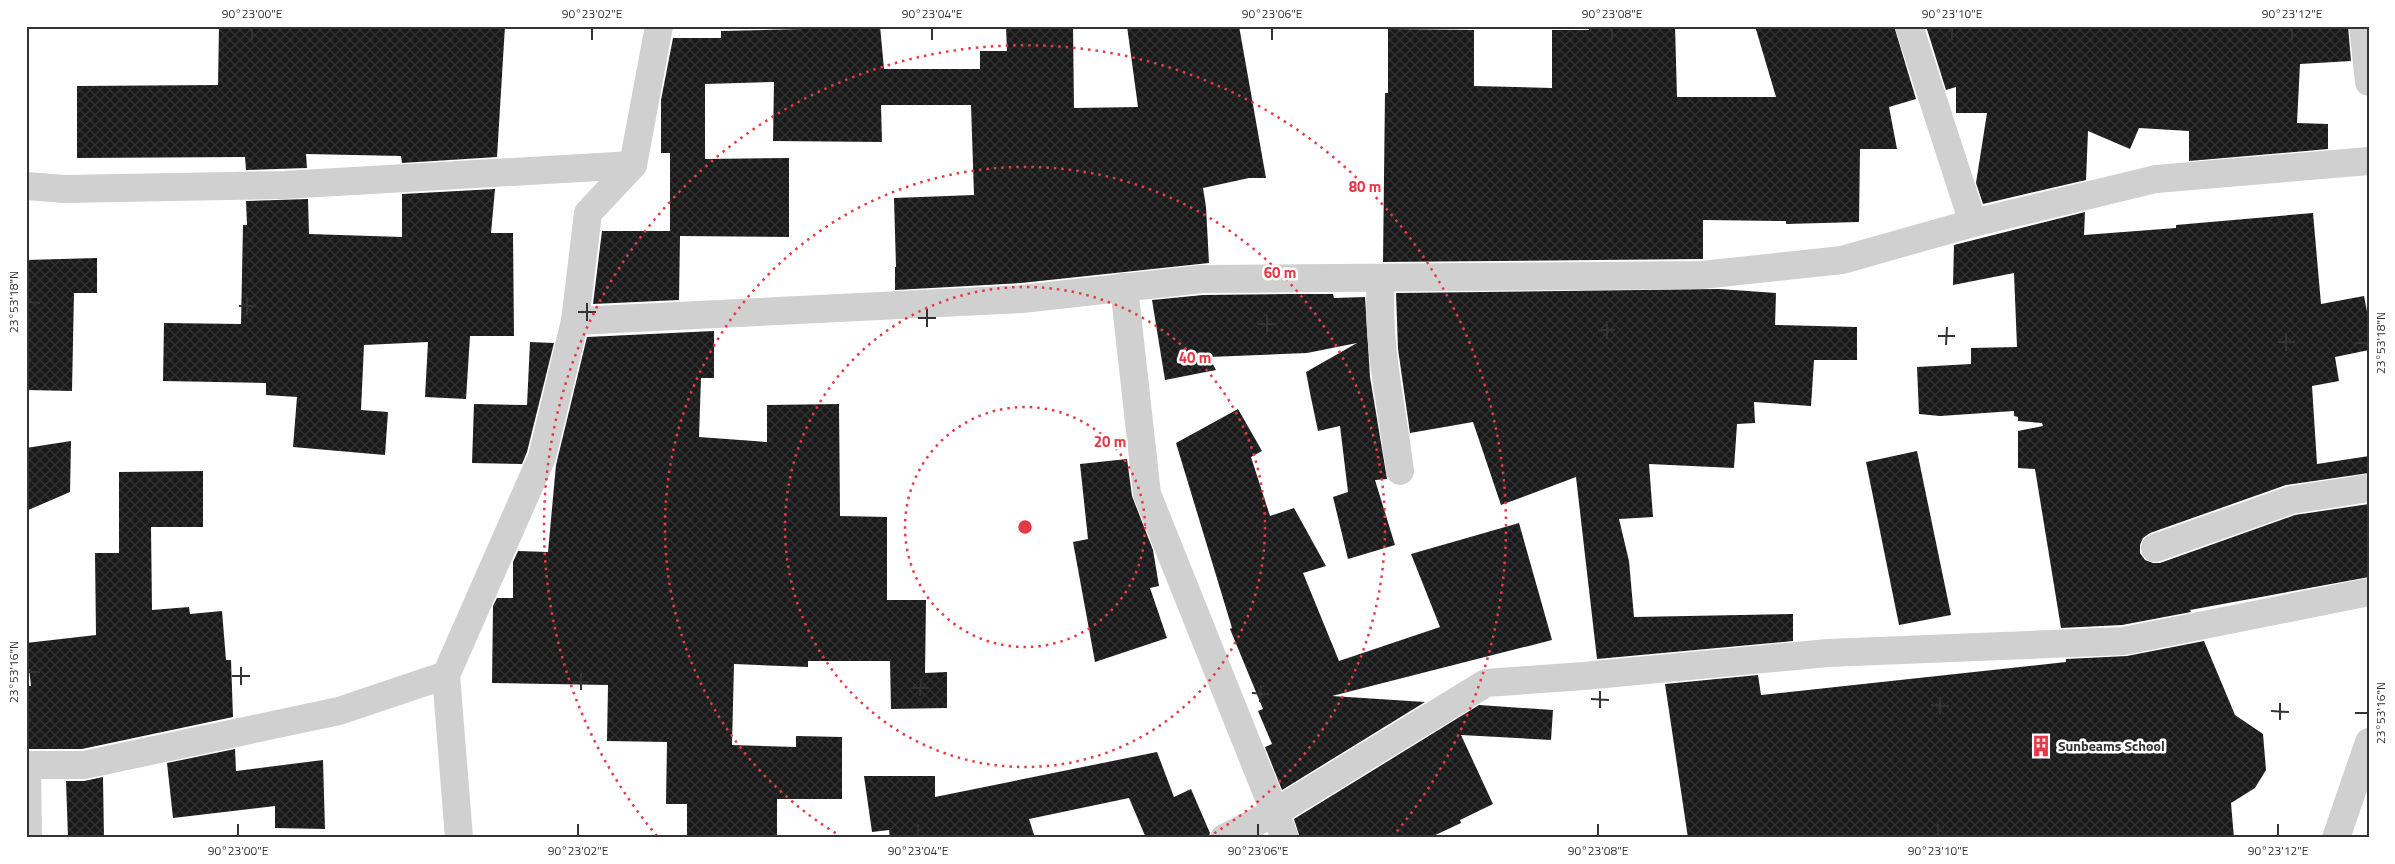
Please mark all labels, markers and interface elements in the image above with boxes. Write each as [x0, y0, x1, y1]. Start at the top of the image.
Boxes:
text: 90°23'00"E [222, 4, 283, 23]
text: 90°23'02"E [562, 4, 623, 23]
text: 90°23'04"E [902, 4, 963, 23]
text: 90°23'06"E [1242, 4, 1303, 23]
text: 90°23'08"E [1582, 4, 1643, 23]
text: 90°23'10"E [1922, 4, 1983, 23]
text: 90°23'12"E [2262, 4, 2323, 23]
text: 80 m [1349, 175, 1381, 198]
text: 60 m [1264, 261, 1296, 284]
text: 23°53'18"N [4, 271, 23, 333]
text: 23°53'18"N [2371, 312, 2390, 374]
text: 40 m [1179, 346, 1211, 369]
text: 20 m [1094, 430, 1126, 453]
centre of rings [1016, 518, 1034, 536]
text: 23°53'16"N [4, 641, 23, 703]
text: 23°53'16"N [2371, 682, 2390, 744]
building icon: Sunbeams School [2028, 733, 2054, 759]
place label: Sunbeams School [2058, 735, 2165, 756]
text: 90°23'00"E [208, 841, 269, 860]
text: 90°23'02"E [548, 841, 609, 860]
text: 90°23'04"E [888, 841, 949, 860]
text: 90°23'06"E [1228, 841, 1289, 860]
text: 90°23'08"E [1568, 841, 1629, 860]
text: 90°23'10"E [1908, 841, 1969, 860]
text: 90°23'12"E [2248, 841, 2309, 860]

